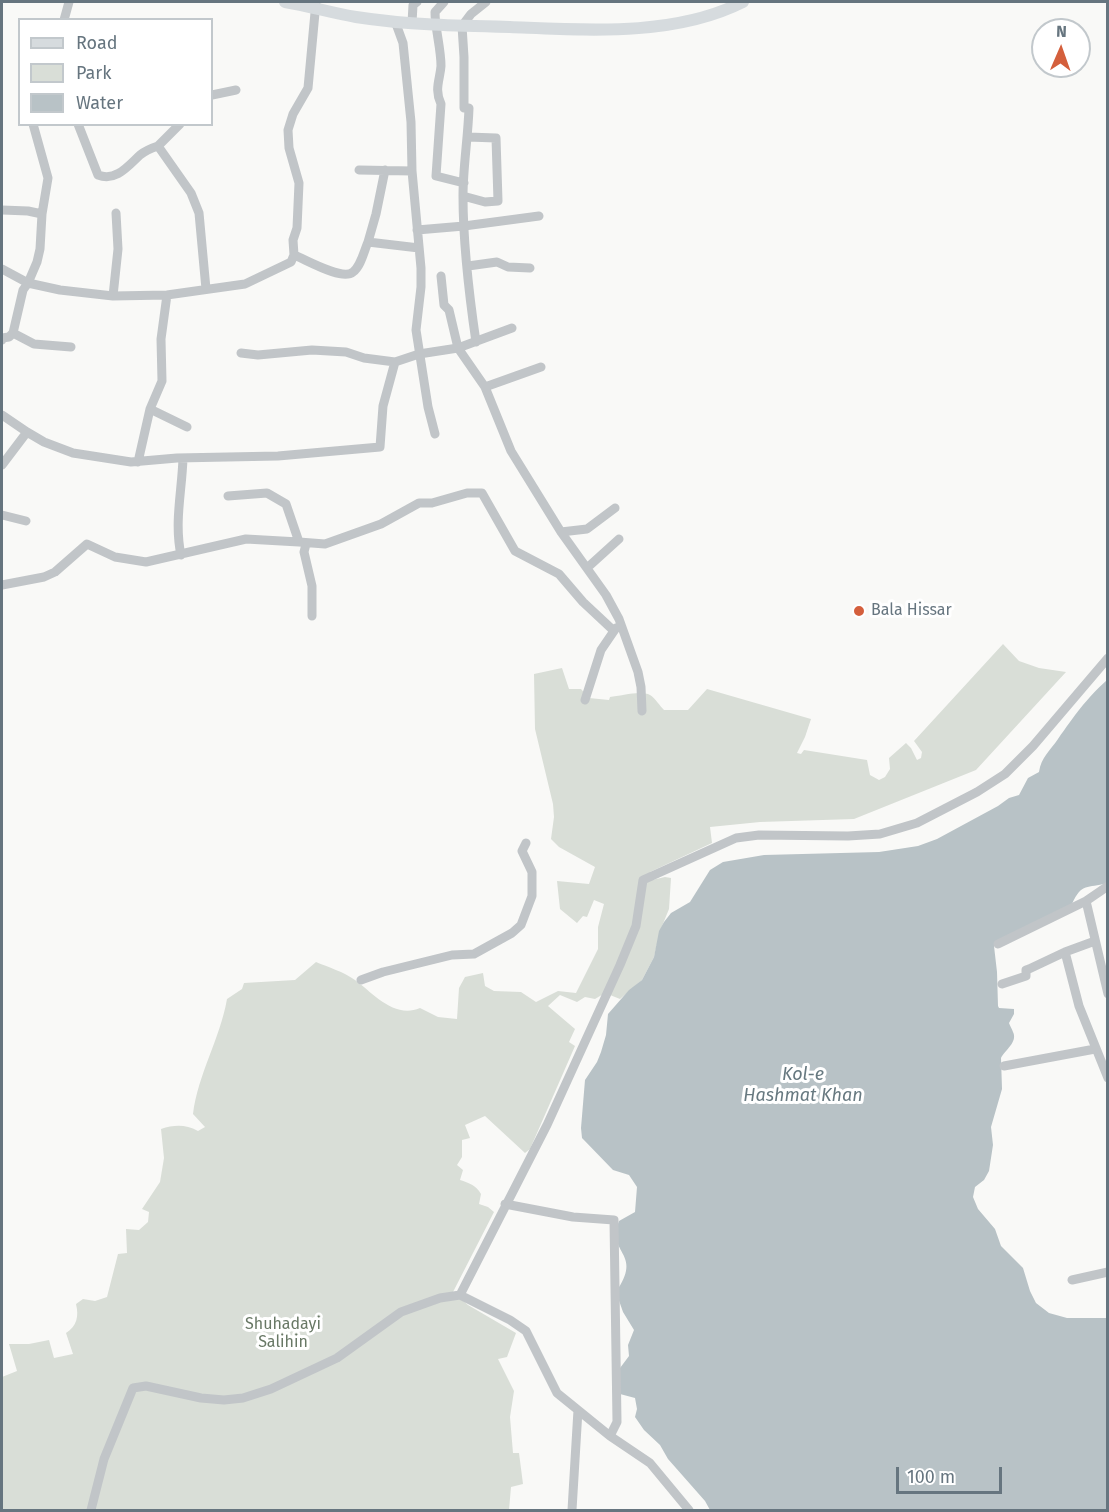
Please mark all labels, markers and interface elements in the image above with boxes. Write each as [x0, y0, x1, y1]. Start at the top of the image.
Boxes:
legend [18, 18, 213, 126]
north arrow [1031, 18, 1091, 78]
text: N [1056, 22, 1067, 41]
text: Road [76, 32, 118, 54]
text: Park [76, 62, 111, 84]
text: Water [76, 92, 123, 114]
place label: Bala Hissar [871, 601, 952, 621]
marker: Bala Hissar [852, 604, 866, 618]
water label: Kol-e Hashmat Khan [743, 1064, 863, 1106]
park label: Shuhadayi Salihin [245, 1315, 321, 1353]
scale bar [899, 1455, 1006, 1493]
text: 100 m [907, 1466, 955, 1488]

